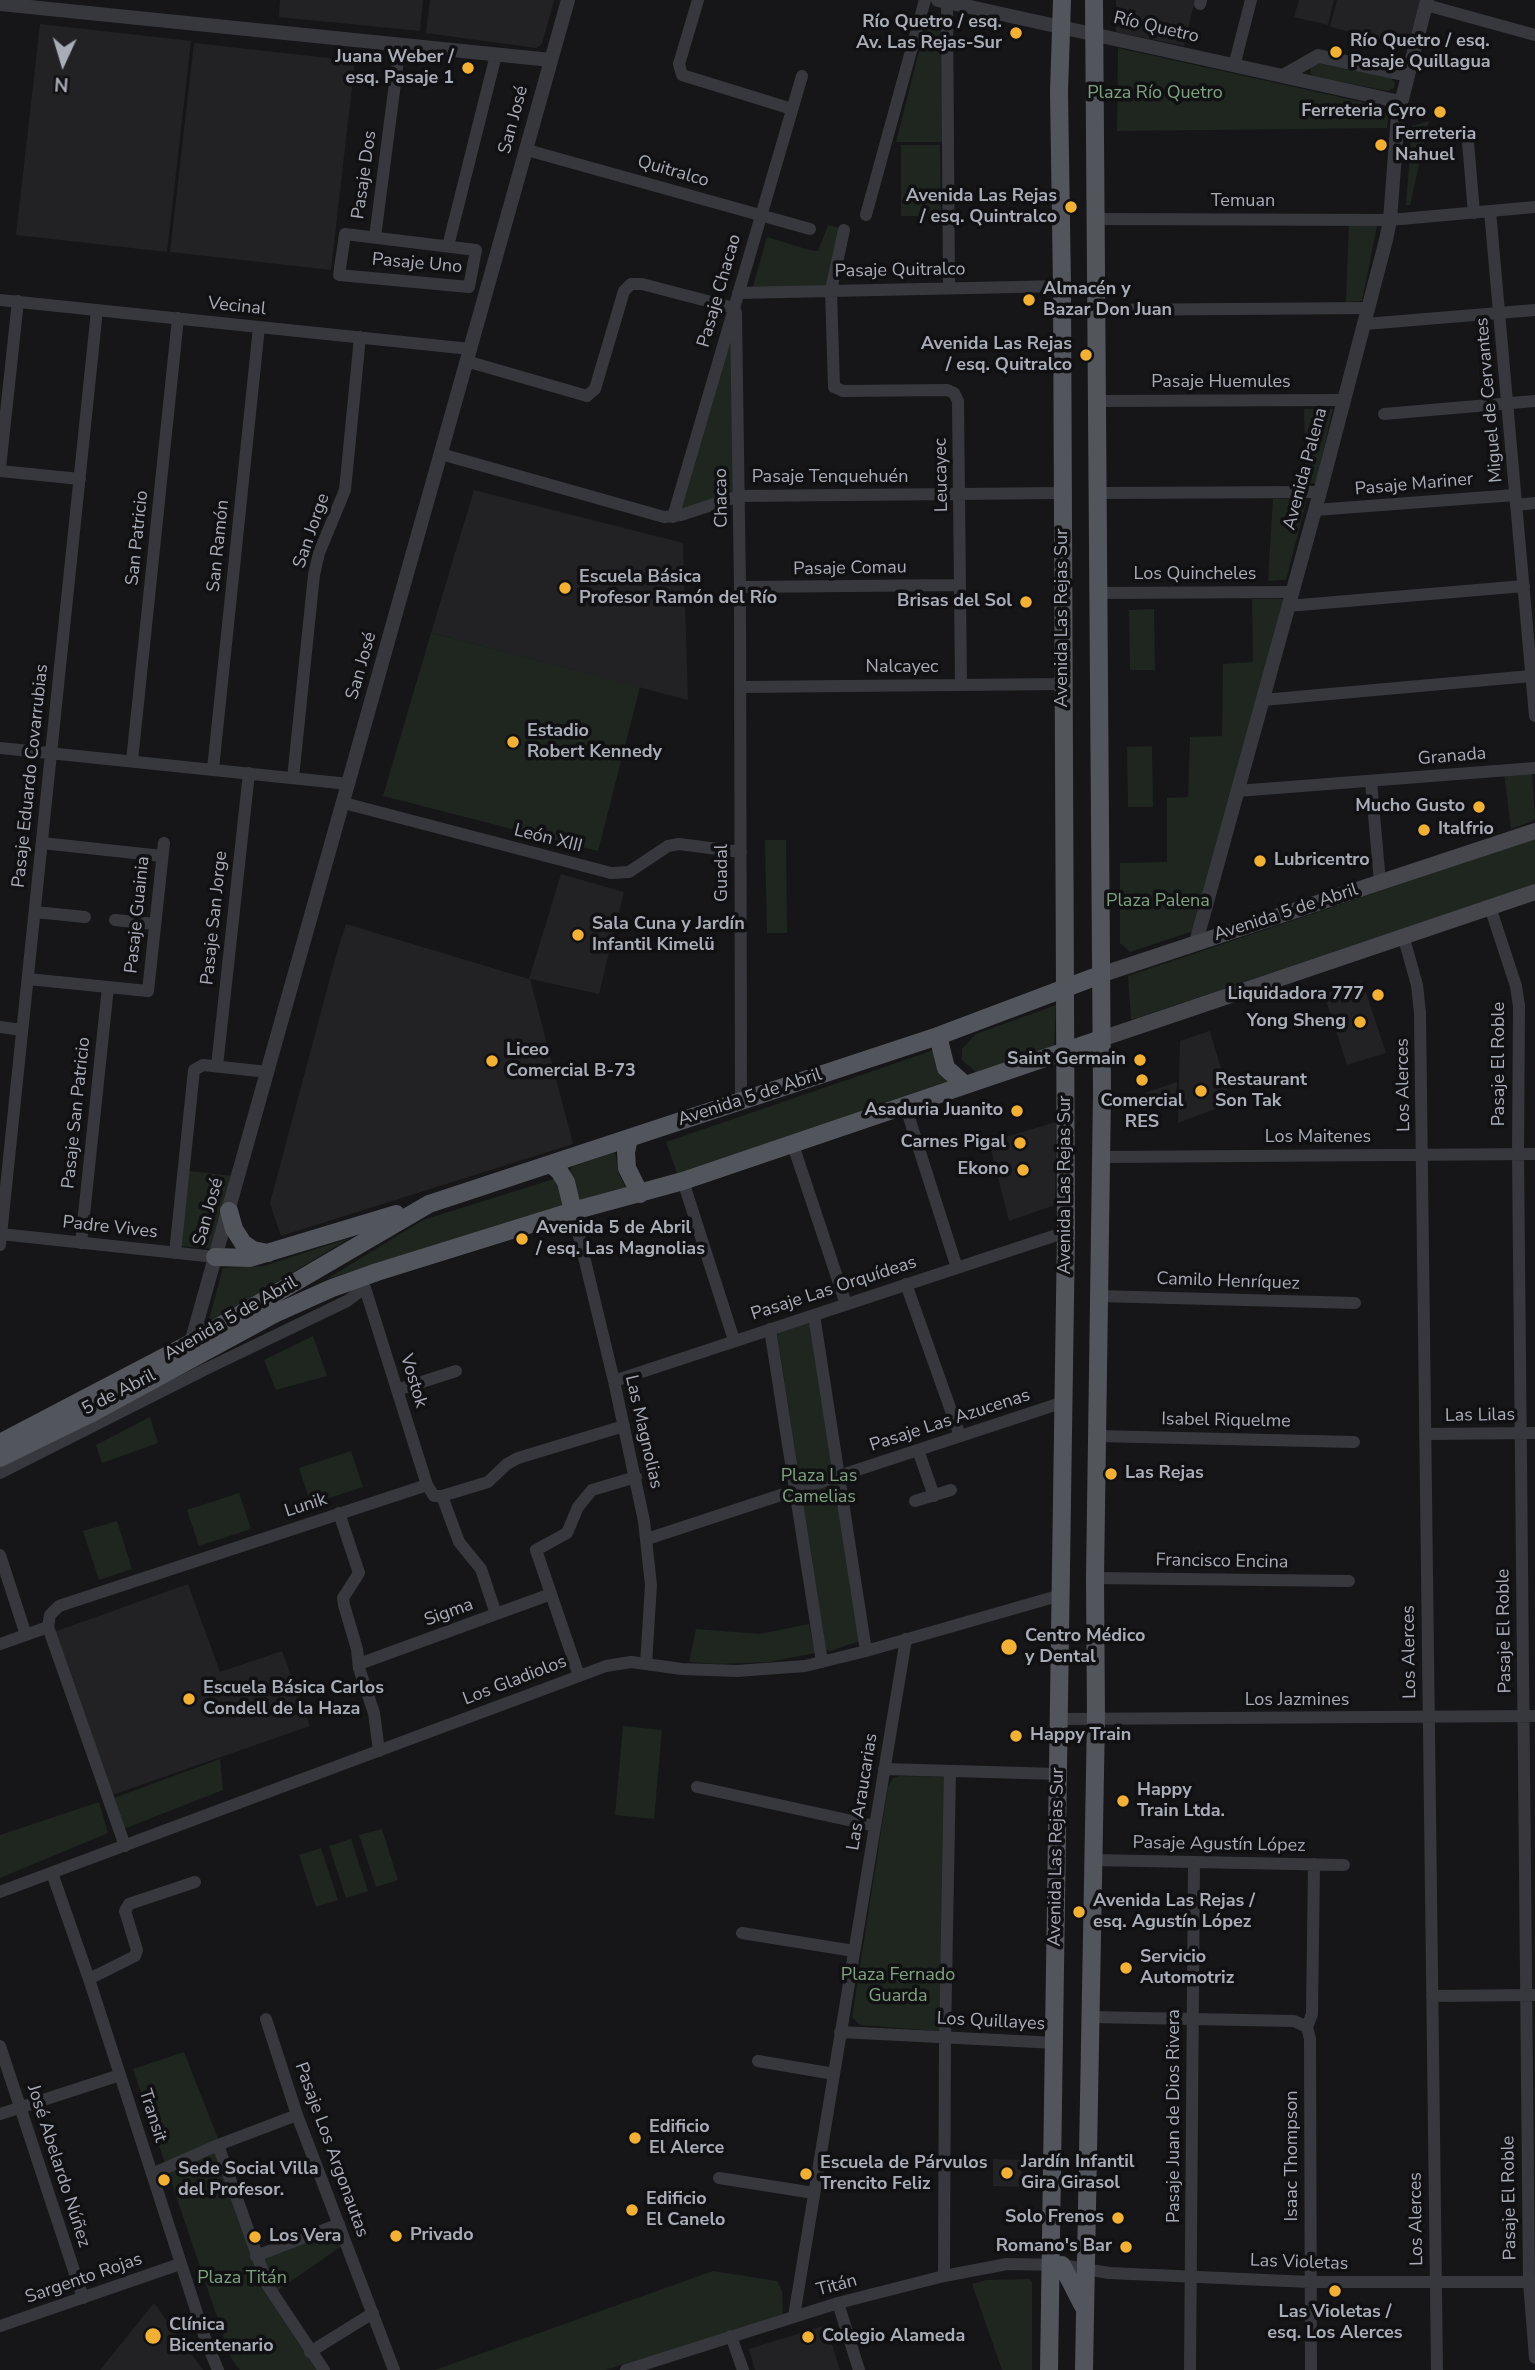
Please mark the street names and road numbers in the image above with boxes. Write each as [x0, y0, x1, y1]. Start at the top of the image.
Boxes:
street label: Río Quetro [1111, 8, 1201, 48]
street label: San José [495, 84, 533, 156]
street label: Pasaje Dos [348, 129, 382, 221]
street label: Quitralco [635, 151, 711, 193]
street label: Temuan [1211, 191, 1275, 213]
street label: Pasaje Chacao [694, 232, 746, 350]
street label: Pasaje Uno [371, 249, 463, 279]
street label: Pasaje Quitralco [834, 259, 966, 283]
street label: Vecinal [207, 293, 267, 321]
street label: Miguel de Cervantes [1472, 316, 1508, 484]
street label: Pasaje Huemules [1151, 372, 1291, 394]
street label: Avenida Palena [1279, 406, 1333, 532]
street label: Leucayec [931, 438, 953, 512]
street label: Pasaje Tenquehuén [752, 467, 908, 489]
street label: Chacao [711, 468, 733, 528]
street label: Pasaje Mariner [1354, 469, 1474, 501]
street label: San Patricio [122, 489, 154, 587]
street label: San Jorge [289, 491, 335, 571]
street label: San Ramón [203, 499, 235, 593]
street label: Avenida Las Rejas Sur [1052, 528, 1074, 708]
street label: Pasaje Comau [793, 557, 907, 581]
street label: Los Quincheles [1134, 564, 1256, 586]
street label: San José [342, 630, 382, 702]
street label: Nalcayec [866, 657, 938, 679]
street label: Pasaje Eduardo Covarrubias [8, 663, 54, 889]
street label: Granada [1417, 743, 1487, 771]
street label: León XIII [512, 820, 584, 858]
street label: Guadal [712, 844, 734, 902]
street label: Pasaje San Jorge [197, 850, 233, 986]
street label: Pasaje Guainia [121, 855, 155, 975]
street label: Avenida 5 de Abril [1211, 880, 1361, 946]
street label: Pasaje El Roble [1489, 1002, 1511, 1126]
street label: Pasaje San Patricio [58, 1036, 96, 1190]
street label: Los Alerces [1392, 1038, 1416, 1132]
street label: Avenida 5 de Abril [675, 1065, 825, 1131]
street label: Avenida Las Rejas Sur [1055, 1095, 1077, 1275]
street label: Los Maitenes [1265, 1127, 1371, 1149]
street label: San José [189, 1176, 229, 1248]
street label: Padre Vives [61, 1212, 159, 1244]
street label: Pasaje Las Orquídeas [748, 1252, 920, 1326]
street label: Camilo Henríquez [1156, 1269, 1300, 1295]
street label: Avenida 5 de Abril [161, 1272, 301, 1366]
street label: Vostok [395, 1351, 431, 1411]
street label: 5 de Abril [79, 1365, 159, 1421]
street label: Las Magnolias [619, 1373, 667, 1491]
street label: Pasaje Las Azucenas [867, 1385, 1033, 1457]
street label: Las Lilas [1445, 1405, 1515, 1427]
street label: Isabel Riquelme [1161, 1409, 1291, 1433]
street label: Lunik [282, 1489, 330, 1523]
street label: Francisco Encina [1155, 1550, 1289, 1574]
street label: Pasaje El Roble [1493, 1568, 1517, 1694]
street label: Sigma [421, 1594, 477, 1632]
street label: Los Alerces [1398, 1605, 1422, 1699]
street label: Los Gladiolos [460, 1651, 570, 1711]
street label: Los Jazmines [1245, 1690, 1349, 1712]
street label: Las Araucarias [843, 1732, 883, 1852]
street label: Avenida Las Rejas Sur [1045, 1767, 1069, 1947]
street label: Pasaje Agustín López [1132, 1833, 1306, 1857]
street label: Los Quillayes [936, 2008, 1046, 2036]
street label: Pasaje Juan de Dios Rivera [1164, 2009, 1186, 2223]
street label: Pasaje Los Argonautas [289, 2060, 373, 2240]
street label: José Abelardo Núñez [22, 2082, 94, 2250]
street label: Transit [133, 2087, 171, 2145]
street label: Isaac Thompson [1282, 2090, 1304, 2222]
street label: Pasaje El Roble [1498, 2135, 1522, 2261]
street label: Los Alerces [1405, 2172, 1429, 2266]
street label: Sargento Rojas [23, 2249, 145, 2309]
street label: Las Violetas [1249, 2250, 1349, 2276]
street label: Titán [814, 2270, 860, 2302]

